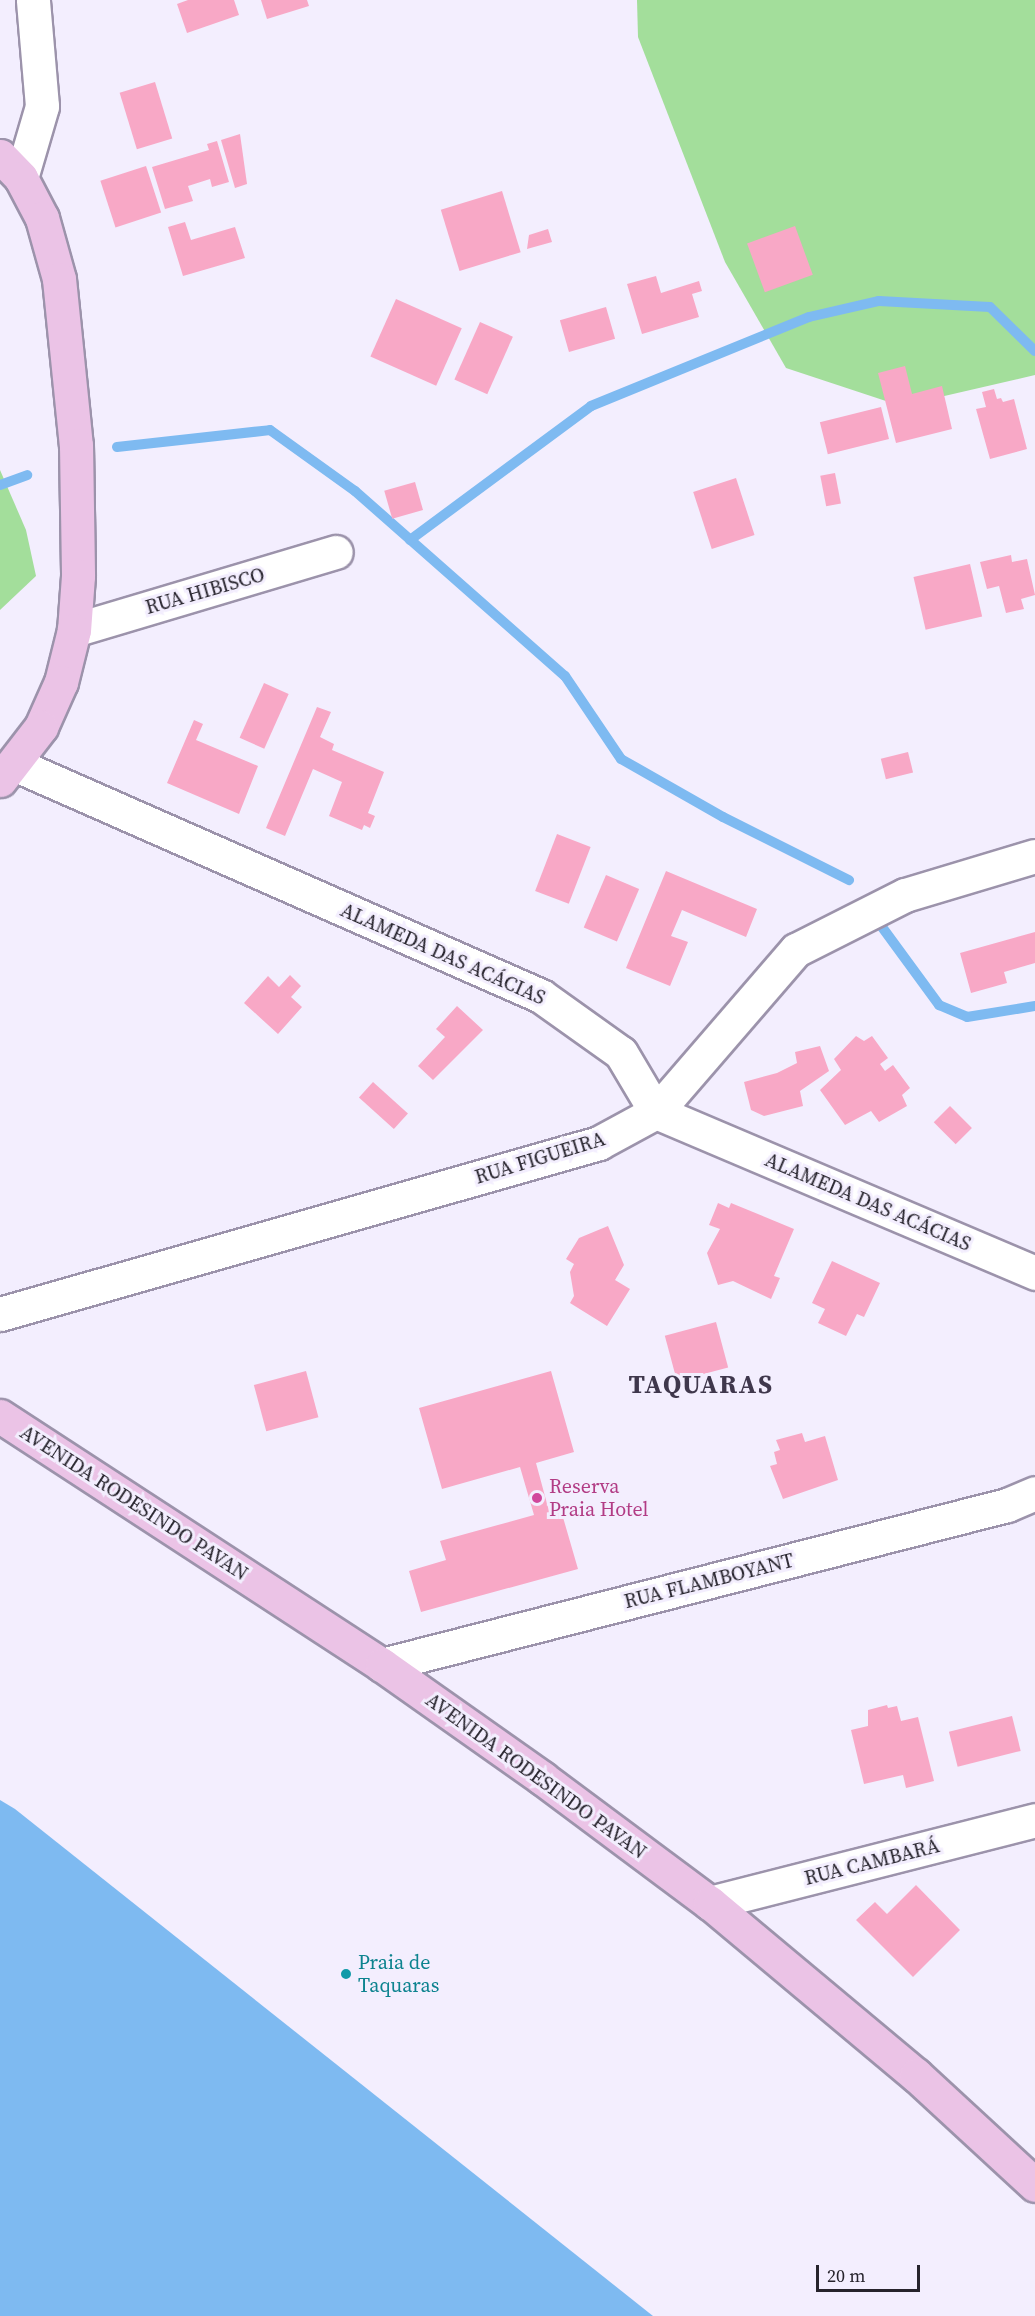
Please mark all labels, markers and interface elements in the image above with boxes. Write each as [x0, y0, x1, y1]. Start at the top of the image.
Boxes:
street label: RUA HIBISCO [143, 563, 267, 619]
street label: ALAMEDA DAS ACÁCIAS [337, 898, 549, 1010]
street label: RUA FIGUEIRA [472, 1127, 608, 1189]
street label: ALAMEDA DAS ACÁCIAS [761, 1148, 975, 1256]
district label: TAQUARAS [629, 1369, 773, 1401]
street label: AVENIDA RODESINDO PAVAN [16, 1420, 252, 1586]
place label: Reserva Praia Hotel [549, 1474, 648, 1521]
marker: Reserva Praia Hotel [530, 1491, 544, 1505]
street label: RUA FLAMBOYANT [622, 1548, 796, 1614]
street label: AVENIDA RODESINDO PAVAN [421, 1688, 651, 1864]
street label: RUA CAMBARÁ [802, 1834, 942, 1890]
place label: Praia de Taquaras [358, 1950, 439, 1997]
marker: Praia de Taquaras [339, 1967, 353, 1981]
scale bar [819, 2253, 922, 2291]
text: 20 m [827, 2263, 865, 2288]

